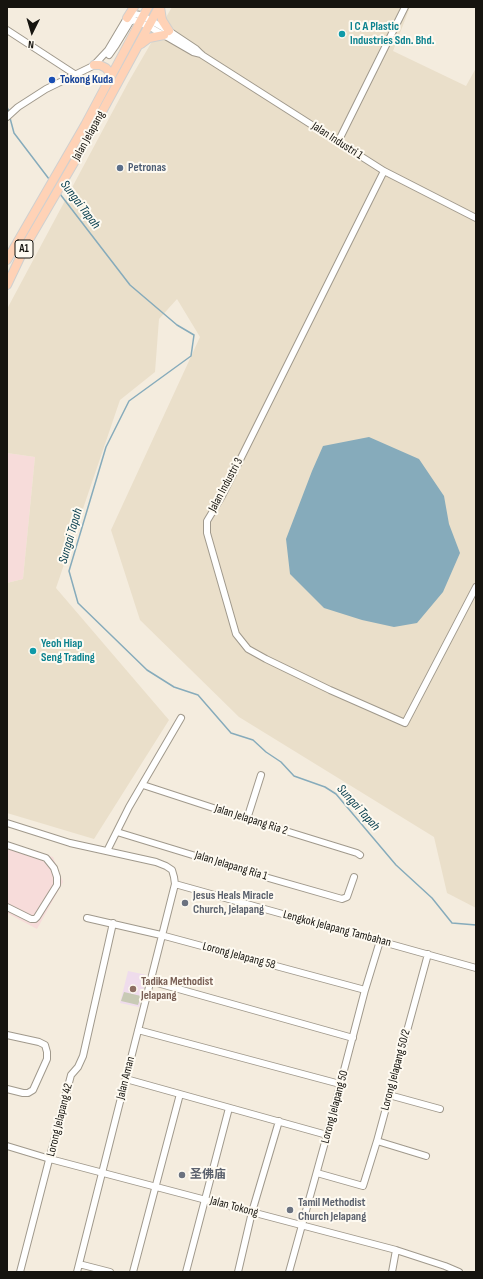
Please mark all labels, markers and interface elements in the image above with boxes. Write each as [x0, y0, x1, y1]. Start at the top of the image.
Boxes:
north arrow [12, 12, 52, 52]
place label: I C A Plastic Industries Sdn. Bhd. [350, 20, 434, 48]
marker: I C A Plastic Industries Sdn. Bhd. [337, 29, 347, 39]
text: N [27, 38, 34, 51]
place label: Tokong Kuda [60, 73, 113, 87]
marker: Tokong Kuda [47, 75, 57, 85]
street label: Jalan Jelapang [69, 109, 109, 163]
street label: Jalan Industri 1 [309, 119, 365, 163]
place label: Petronas [128, 161, 166, 175]
marker: Petronas [115, 163, 125, 173]
water label: Sungai Tapah [57, 178, 103, 232]
road number: A1 [15, 240, 33, 258]
street label: Jalan Industri 3 [206, 456, 246, 514]
water label: Sungai Tapah [56, 507, 86, 565]
place label: Yeoh Hiap Seng Trading [41, 637, 95, 665]
marker: Yeoh Hiap Seng Trading [28, 646, 38, 656]
water label: Sungai Tapah [333, 782, 383, 834]
street label: Jalan Jelapang Ria 2 [213, 801, 289, 839]
street label: Jalan Jelapang Ria 1 [193, 848, 269, 884]
place label: Jesus Heals Miracle Church, Jelapang [193, 889, 274, 917]
marker: Jesus Heals Miracle Church, Jelapang [180, 898, 190, 908]
street label: Lengkok Jelapang Tambahan [281, 908, 393, 950]
street label: Lorong Jelapang 58 [201, 939, 277, 973]
place label: Tadika Methodist Jelapang [141, 975, 213, 1003]
marker: Tadika Methodist Jelapang [128, 984, 138, 994]
street label: Lorong Jelapang 50/2 [378, 1028, 414, 1112]
street label: Jalan Aman [114, 1055, 138, 1101]
street label: Lorong Jelapang 50 [318, 1069, 352, 1145]
street label: Lorong Jelapang 42 [44, 1082, 76, 1158]
place label: 圣佛庙 [190, 1168, 226, 1182]
marker: 圣佛庙 [177, 1170, 187, 1180]
street label: Jalan Tokong [208, 1194, 260, 1220]
place label: Tamil Methodist Church Jelapang [298, 1196, 366, 1224]
marker: Tamil Methodist Church Jelapang [285, 1205, 295, 1215]

